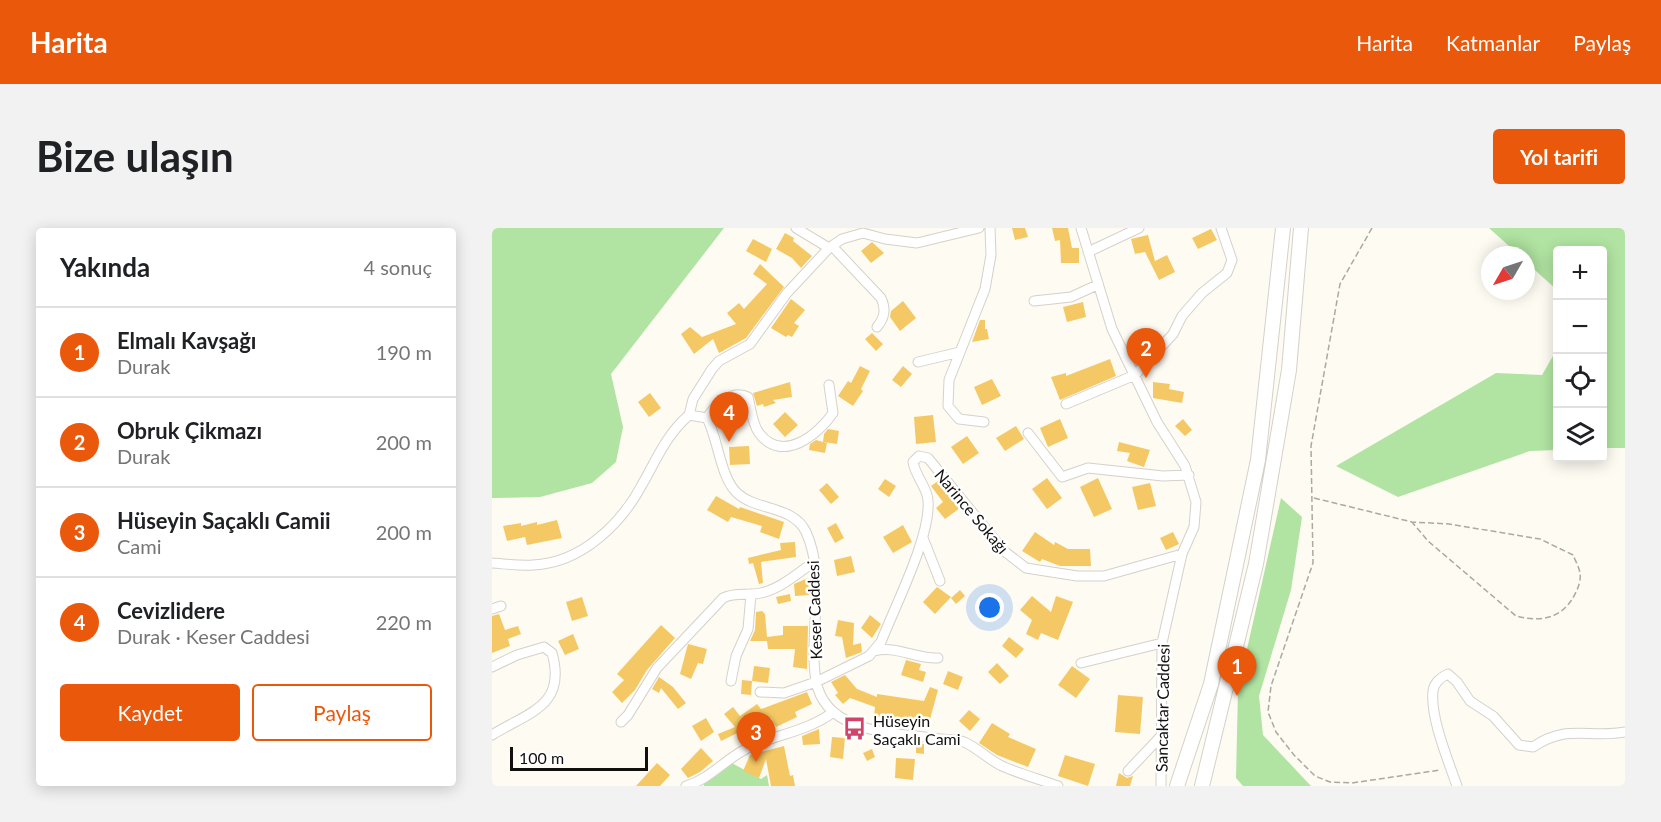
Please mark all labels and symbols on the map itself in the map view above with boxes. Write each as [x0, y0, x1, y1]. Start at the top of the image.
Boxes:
north arrow [1481, 246, 1535, 300]
pin: 2 [1126, 328, 1166, 378]
pin: 4 [710, 392, 748, 442]
street label: Narince Sokağı [931, 465, 1013, 557]
street label: Keser Caddesi [803, 560, 825, 660]
your location [975, 593, 1004, 622]
street label: Sancaktar Caddesi [1151, 644, 1173, 772]
pin: 1 [1218, 646, 1256, 696]
place label: Hüseyin Saçaklı Cami [873, 711, 961, 748]
pin: 3 [736, 712, 776, 762]
bus stop icon: Hüseyin Saçaklı Cami [842, 716, 868, 742]
scale bar [510, 744, 648, 772]

